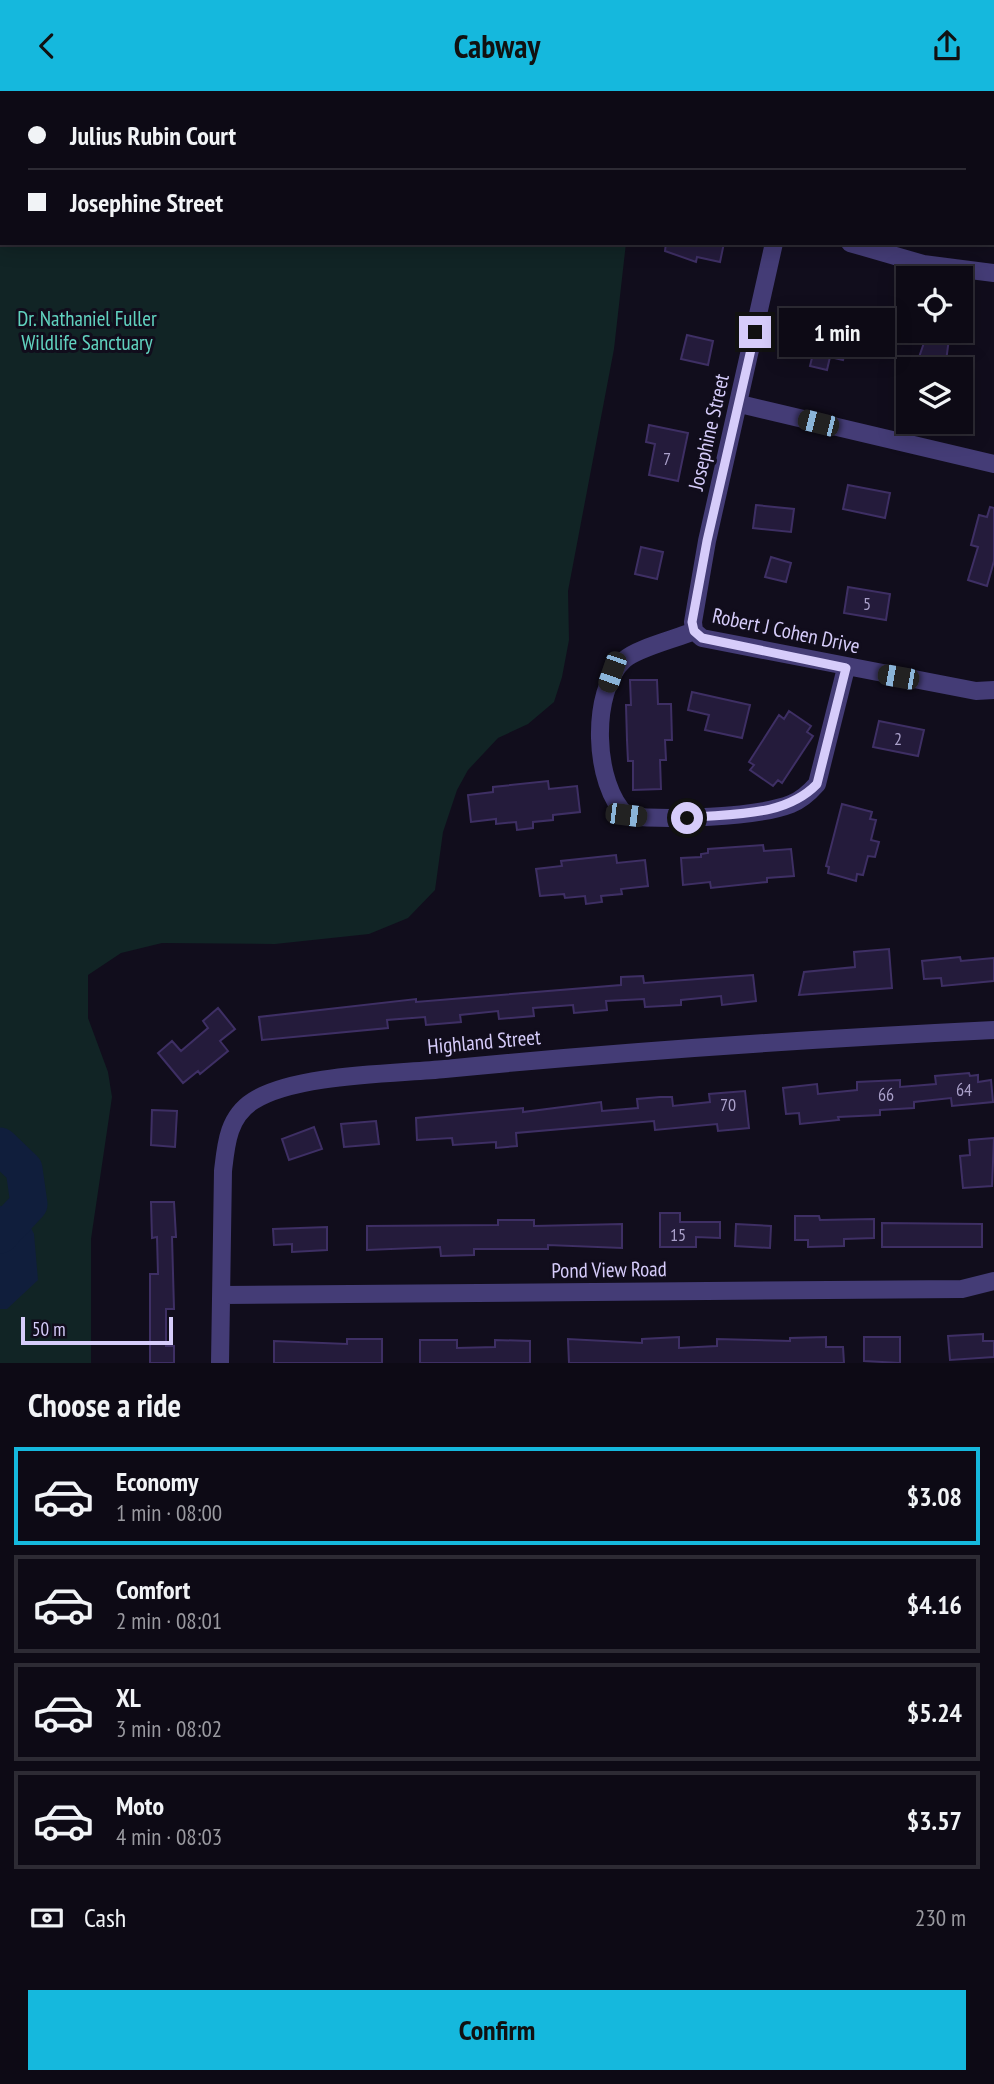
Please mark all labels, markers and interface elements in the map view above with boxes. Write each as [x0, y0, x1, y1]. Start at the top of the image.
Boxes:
text: Cabway [454, 25, 540, 67]
icon: back [28, 27, 66, 65]
icon: share [928, 27, 966, 65]
text: Julius Rubin Court [70, 119, 236, 152]
text: Josephine Street [70, 186, 223, 219]
map controls [896, 266, 973, 434]
button: locate [896, 266, 973, 343]
park label: Dr. Nathaniel Fuller Wildlife Sanctuary [17, 305, 157, 356]
callout: 1 min [780, 307, 895, 357]
route end [739, 316, 771, 348]
text: 1 min [814, 318, 860, 347]
button: layers [896, 357, 973, 434]
street label: Josephine Street [682, 371, 735, 494]
car [796, 408, 841, 438]
house number: 7 [663, 447, 671, 470]
house number: 5 [863, 592, 871, 615]
street label: Robert J Cohen Drive [710, 602, 862, 659]
car [596, 649, 629, 695]
car [876, 663, 921, 691]
house number: 2 [894, 727, 902, 750]
car [604, 802, 649, 828]
route start [671, 802, 703, 834]
street label: Highland Street [426, 1023, 542, 1060]
house number: 64 [956, 1078, 972, 1101]
house number: 66 [878, 1083, 894, 1106]
house number: 70 [720, 1093, 736, 1116]
house number: 15 [670, 1223, 686, 1246]
street label: Pond View Road [551, 1255, 667, 1284]
scale bar [21, 1314, 173, 1346]
text: 50 m [32, 1317, 66, 1341]
text: Choose a ride [28, 1384, 181, 1426]
icon: car [32, 1465, 95, 1528]
text: Economy [116, 1465, 198, 1498]
text: $3.08 [907, 1480, 962, 1513]
text: 1 min · 08:00 [116, 1498, 222, 1527]
icon: car [32, 1573, 95, 1636]
text: Comfort [116, 1573, 190, 1606]
text: $4.16 [907, 1588, 962, 1621]
text: 2 min · 08:01 [116, 1606, 222, 1635]
icon: car [32, 1681, 95, 1744]
text: XL [116, 1681, 141, 1714]
text: $5.24 [907, 1696, 962, 1729]
text: 3 min · 08:02 [116, 1714, 222, 1743]
icon: car [32, 1789, 95, 1852]
text: Moto [116, 1789, 164, 1822]
text: $3.57 [907, 1804, 962, 1837]
text: 4 min · 08:03 [116, 1822, 222, 1851]
icon: cash [28, 1899, 66, 1937]
text: Cash [84, 1901, 126, 1934]
text: 230 m [915, 1903, 966, 1932]
button: Confirm [28, 1990, 966, 2070]

